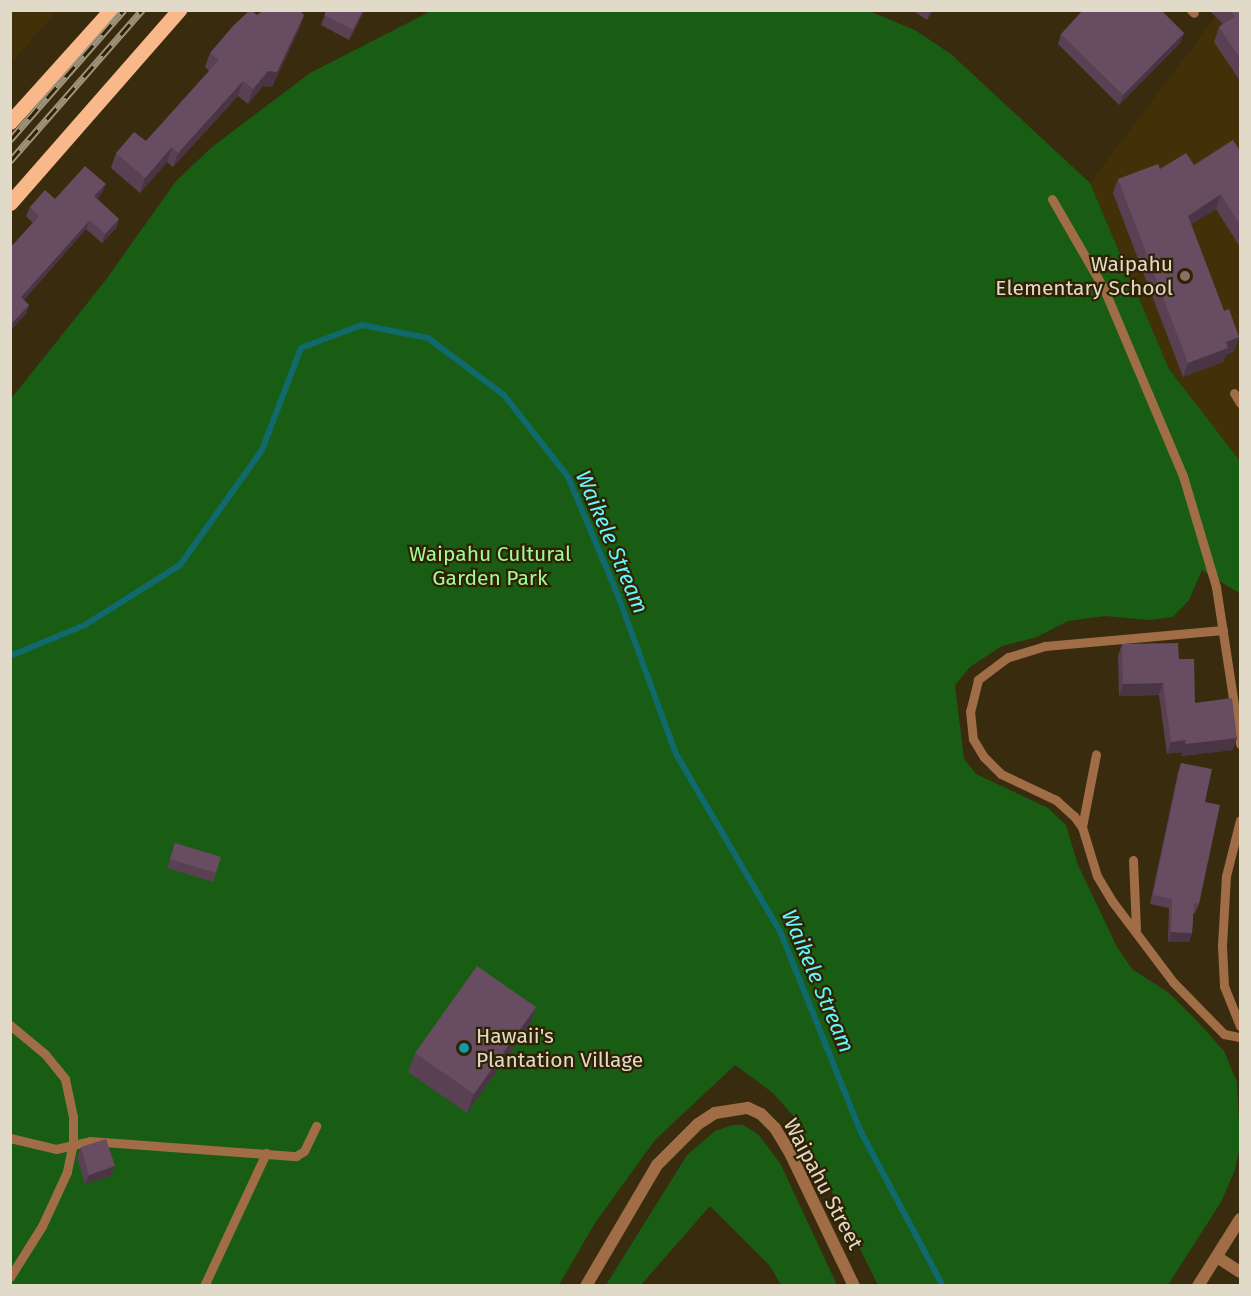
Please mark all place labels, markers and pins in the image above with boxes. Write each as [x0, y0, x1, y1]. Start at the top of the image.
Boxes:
place label: Waipahu Elementary School [995, 251, 1173, 301]
marker: Waipahu Elementary School [1178, 269, 1192, 283]
place label: Hawaii's Plantation Village [476, 1023, 643, 1073]
marker: Hawaii's Plantation Village [457, 1041, 471, 1055]

